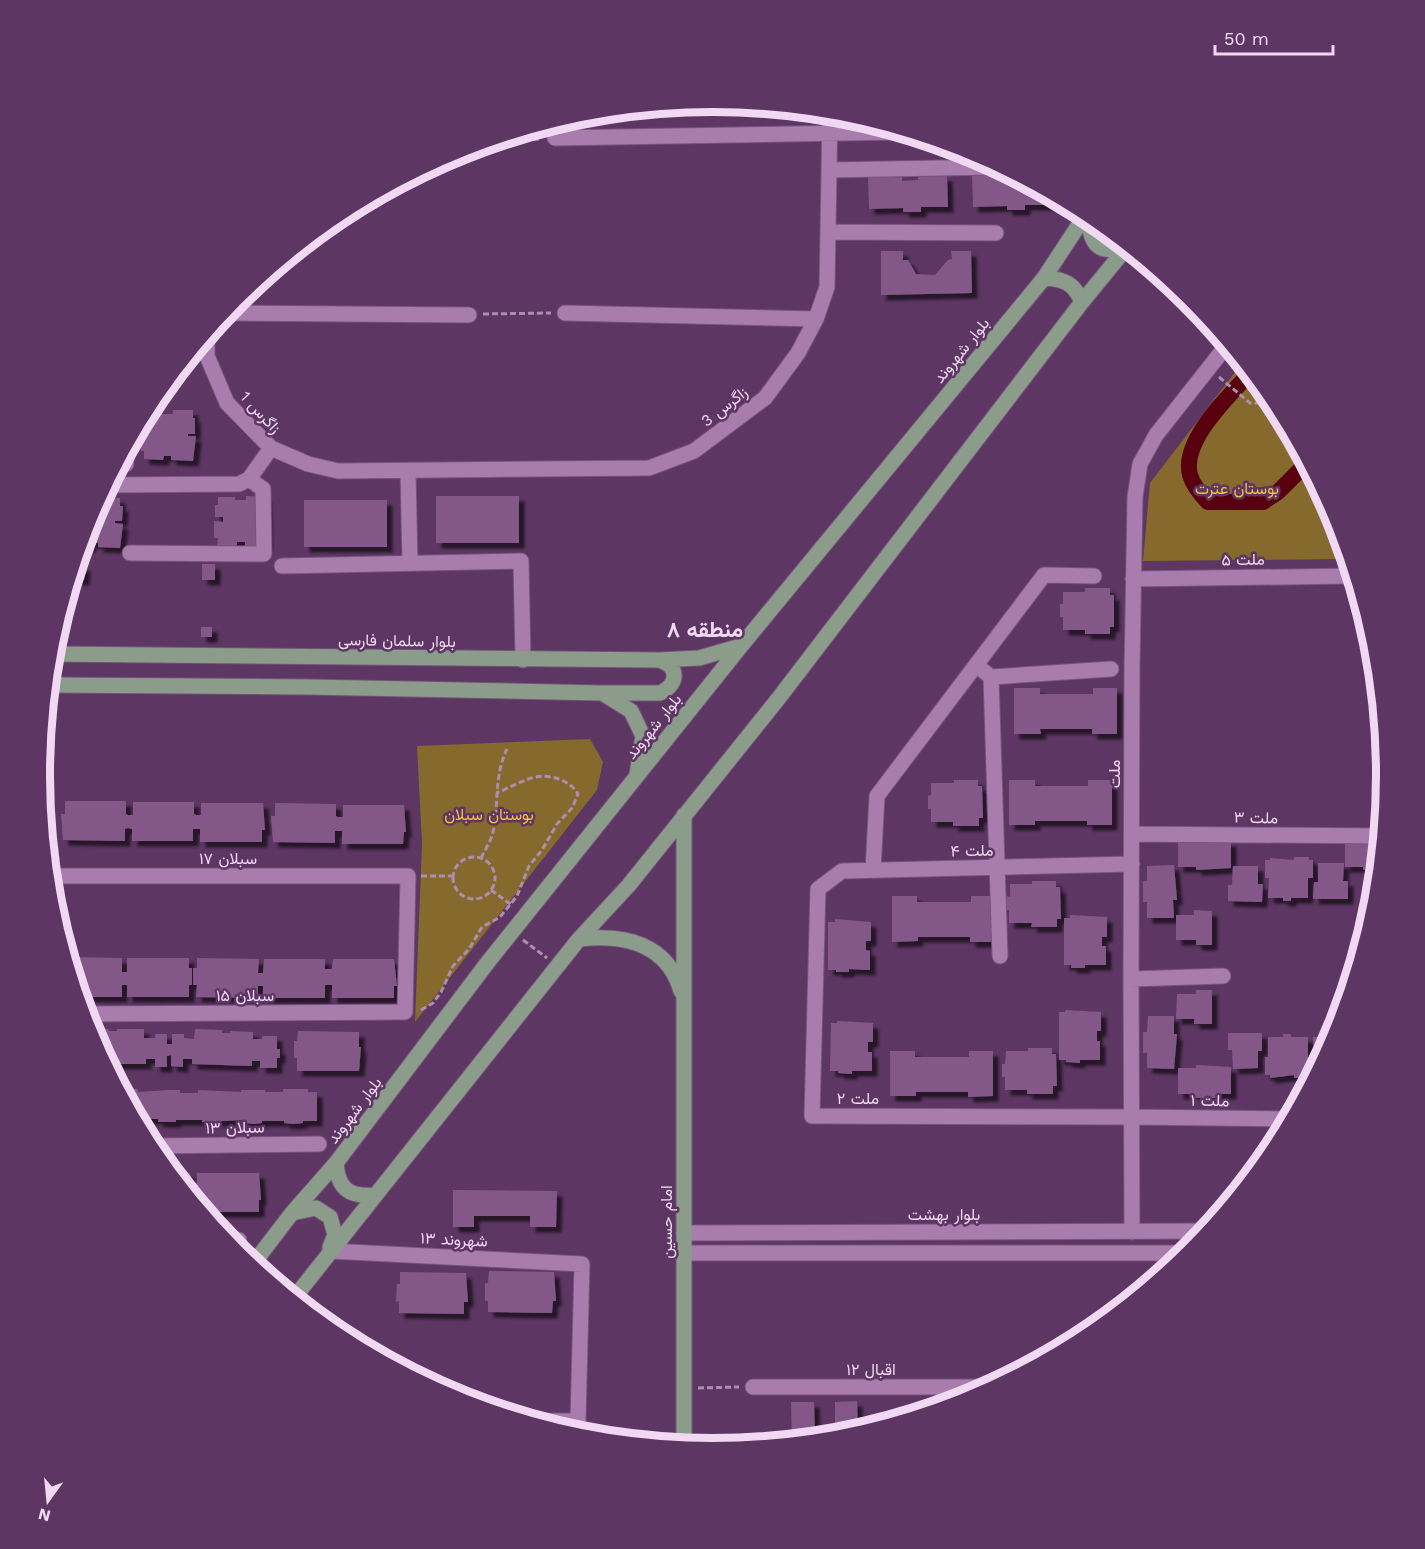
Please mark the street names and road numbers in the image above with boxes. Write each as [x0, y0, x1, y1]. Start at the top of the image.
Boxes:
street label: بلوار شهروند [929, 314, 994, 387]
street label: زاگرس 3 [697, 382, 752, 431]
street label: زاگرس 1 [236, 387, 285, 438]
street label: ملت ۵ [1221, 550, 1265, 569]
street label: بلوار سلمان فارسی [338, 630, 456, 652]
street label: بلوار شهروند [621, 690, 686, 763]
street label: ملت [1105, 760, 1124, 788]
street label: ملت ۳ [1234, 808, 1278, 827]
street label: ملت ۴ [950, 841, 994, 860]
street label: سبلان ۱۷ [199, 849, 257, 868]
street label: سبلان ۱۵ [216, 986, 274, 1005]
street label: بلوار شهروند [323, 1073, 386, 1148]
street label: ملت ۲ [837, 1089, 879, 1108]
street label: ملت ۱ [1191, 1091, 1229, 1110]
street label: سبلان ۱۳ [205, 1117, 265, 1138]
street label: امام حسین [657, 1185, 677, 1259]
street label: بلوار بهشت [908, 1205, 980, 1225]
street label: شهروند ۱۳ [420, 1228, 488, 1252]
street label: اقبال ۱۲ [846, 1360, 896, 1379]

